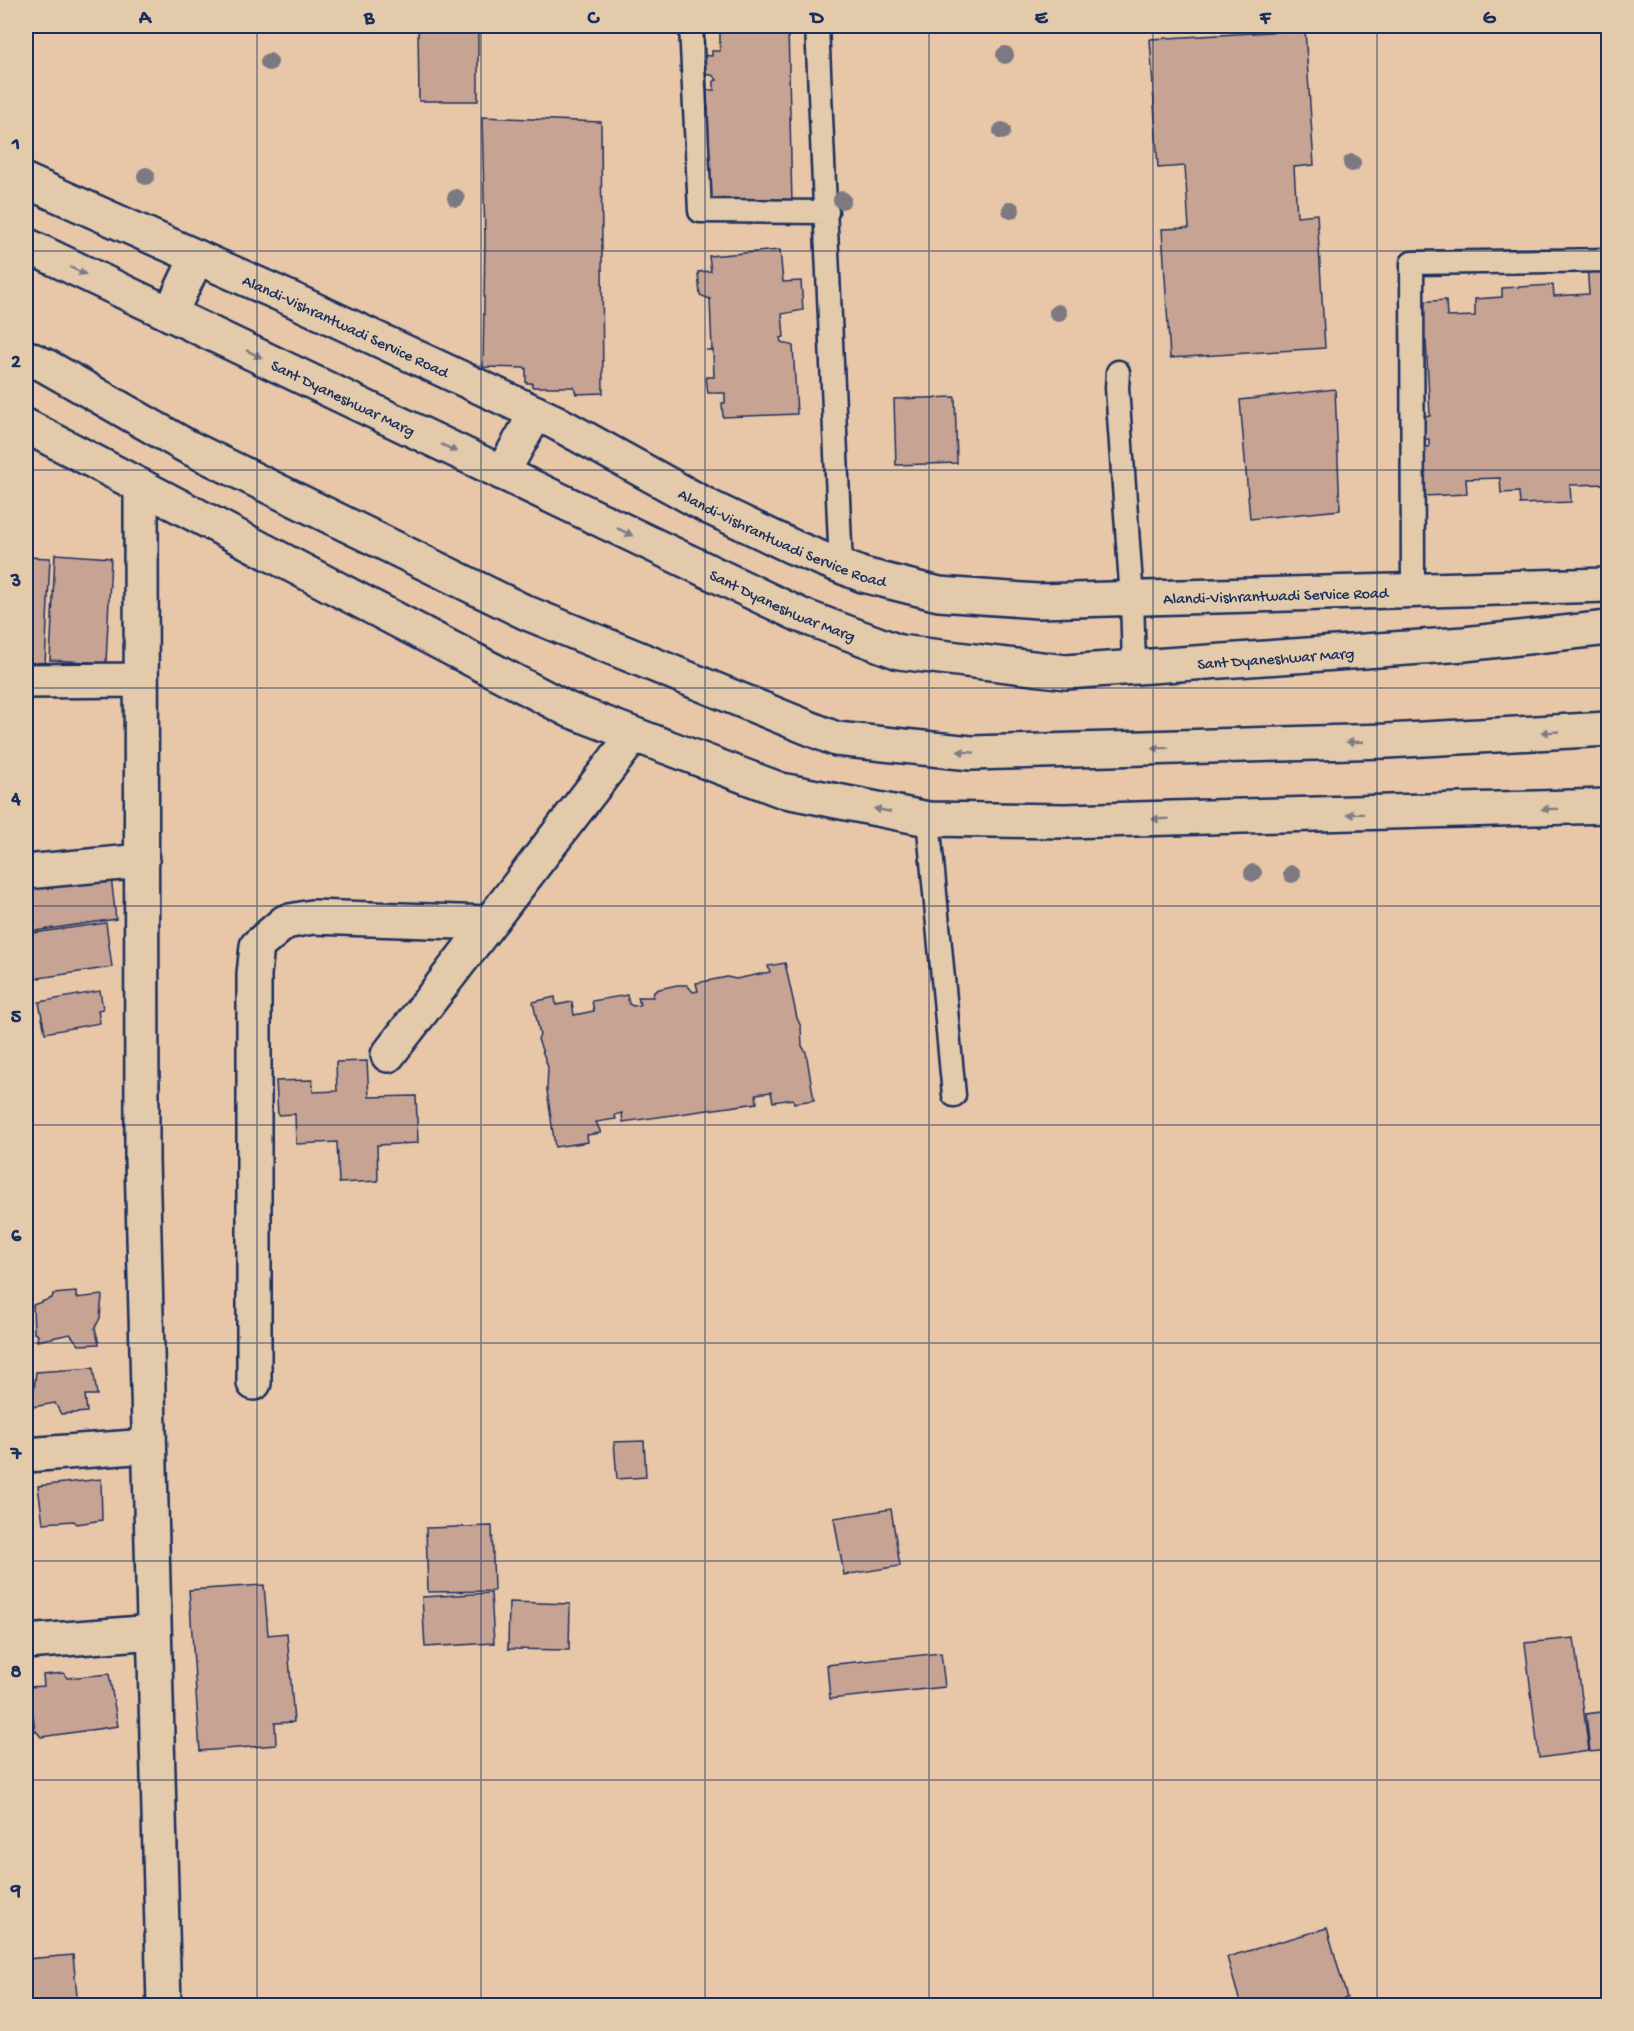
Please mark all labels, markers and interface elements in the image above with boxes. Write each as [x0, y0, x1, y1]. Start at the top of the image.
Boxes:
text: A [138, 8, 153, 31]
text: B [363, 8, 375, 31]
text: C [587, 8, 601, 31]
text: D [808, 8, 824, 31]
text: E [1035, 8, 1049, 31]
text: F [1259, 8, 1272, 31]
text: G [1483, 8, 1497, 31]
text: 1 [11, 134, 20, 157]
one-way arrow [70, 266, 87, 275]
street label: Alandi-Vishrantwadi Service Road [239, 272, 452, 385]
one-way arrow [246, 350, 263, 359]
text: 2 [11, 352, 21, 375]
street label: Sant Dyaneshwar Marg [267, 357, 417, 442]
one-way arrow [441, 443, 458, 452]
street label: Alandi-Vishrantwadi Service Road [674, 486, 889, 594]
one-way arrow [617, 527, 634, 536]
street label: Sant Dyaneshwar Marg [705, 567, 857, 648]
text: 3 [10, 571, 21, 594]
street label: Alandi-Vishrantwadi Service Road [1163, 585, 1390, 610]
street label: Sant Dyaneshwar Marg [1197, 646, 1355, 676]
one-way arrow [1541, 728, 1560, 737]
one-way arrow [1346, 737, 1365, 747]
one-way arrow [1151, 743, 1170, 752]
one-way arrow [956, 747, 975, 757]
text: 4 [10, 789, 21, 812]
one-way arrow [872, 805, 891, 814]
one-way arrow [1541, 805, 1560, 814]
one-way arrow [1346, 809, 1365, 819]
one-way arrow [1151, 814, 1170, 823]
text: 5 [11, 1007, 22, 1030]
text: 6 [11, 1226, 22, 1249]
text: 7 [10, 1444, 23, 1467]
text: 8 [11, 1662, 22, 1685]
text: 9 [10, 1881, 21, 1904]

